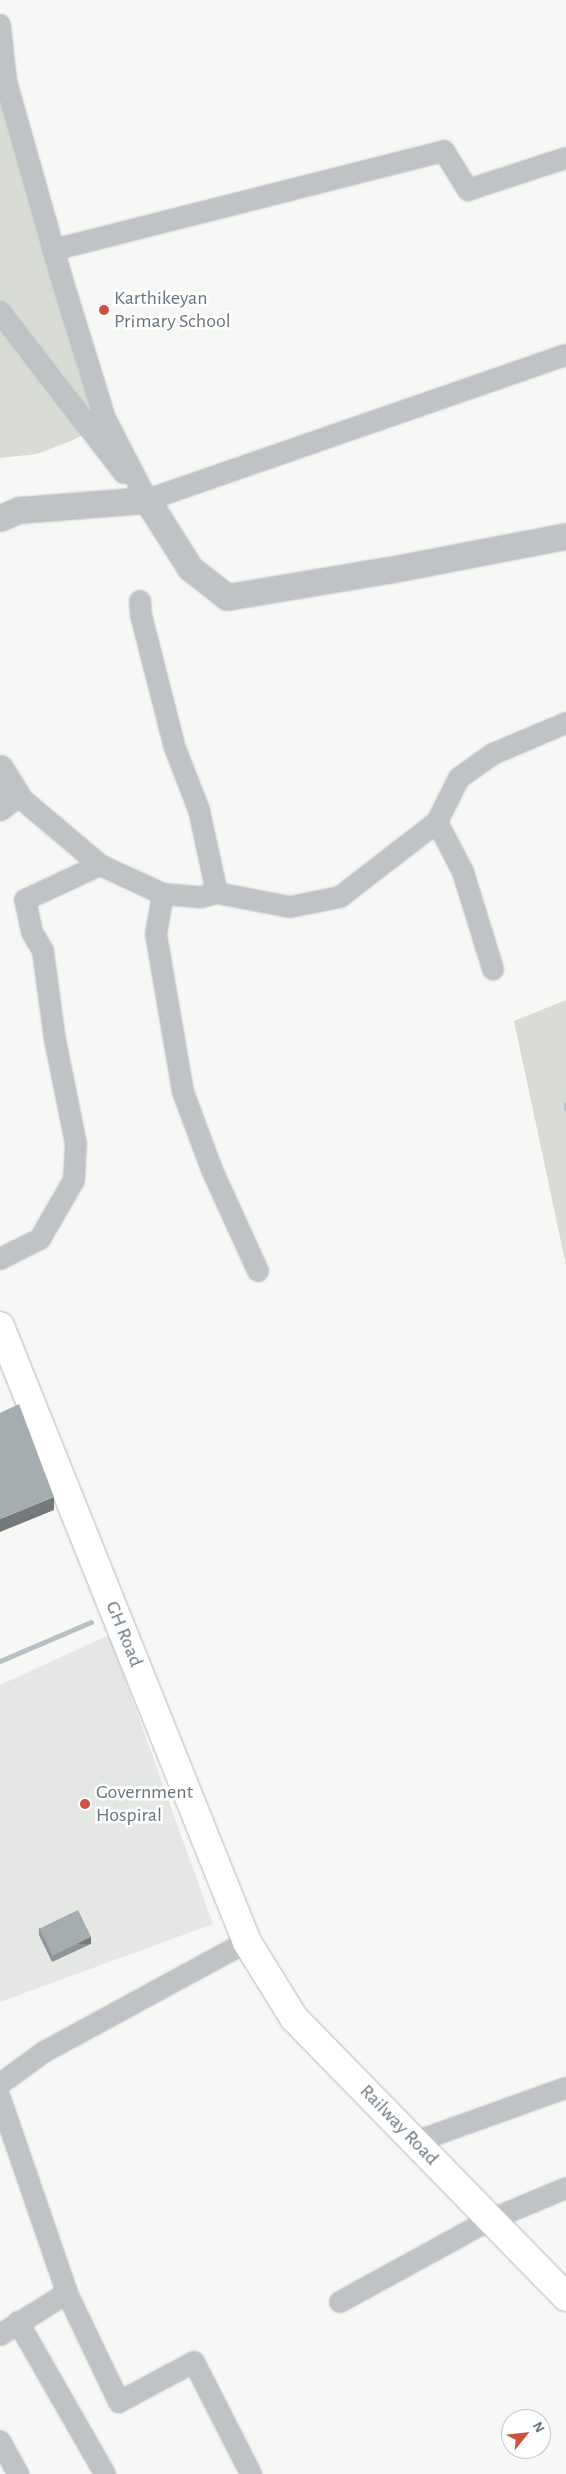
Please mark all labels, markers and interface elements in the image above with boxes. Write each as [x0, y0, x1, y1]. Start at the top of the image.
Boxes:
place label: Karthikeyan Primary School [114, 286, 231, 333]
marker: Karthikeyan Primary School [98, 304, 110, 316]
street label: GH Road [100, 1598, 148, 1670]
place label: Government Hospiral [96, 1780, 193, 1827]
marker: Government Hospiral [78, 1797, 92, 1811]
street label: Railway Road [354, 2079, 444, 2171]
north arrow [501, 2409, 551, 2459]
text: N [530, 2420, 547, 2435]

